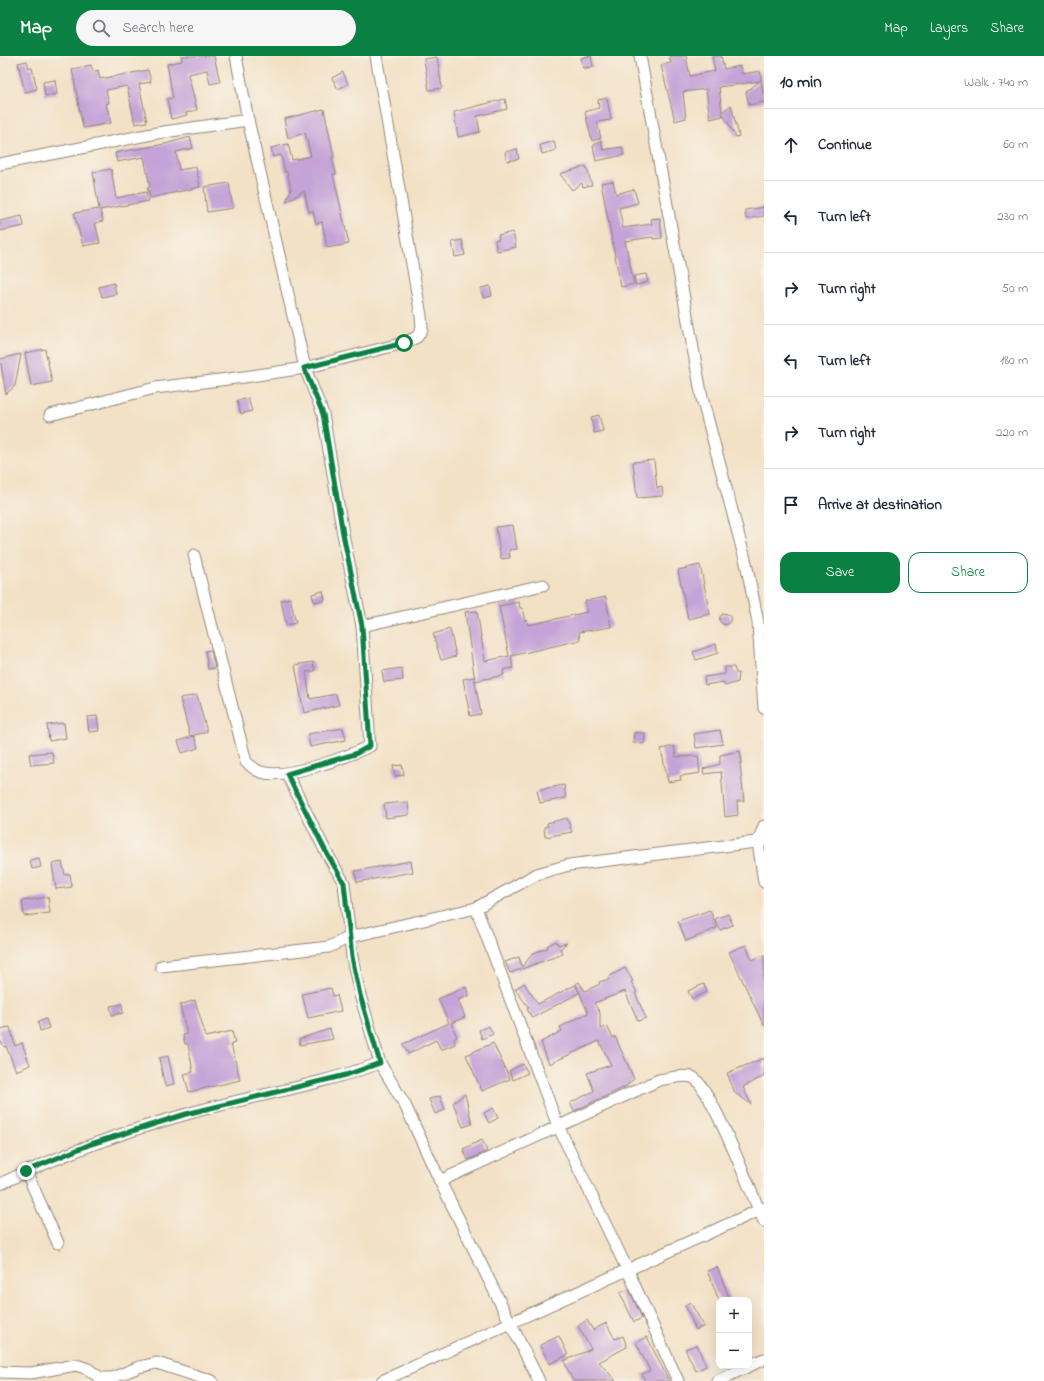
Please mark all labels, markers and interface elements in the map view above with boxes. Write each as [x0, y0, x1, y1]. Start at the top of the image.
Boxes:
search box [76, 10, 356, 46]
text: Map [20, 15, 52, 42]
icon: search [90, 17, 112, 39]
text: Search here [122, 17, 194, 39]
text: Map [884, 18, 908, 39]
text: Layers [930, 18, 968, 39]
text: Share [990, 18, 1024, 39]
text: 10 min [780, 70, 822, 95]
text: Walk · 740 m [964, 73, 1028, 92]
icon: ahead [780, 134, 802, 156]
text: Continue [818, 134, 872, 156]
text: 60 m [1003, 135, 1028, 154]
icon: left [780, 206, 802, 228]
text: Turn left [818, 206, 871, 228]
text: 230 m [997, 207, 1028, 226]
icon: right [780, 278, 802, 300]
text: Turn right [818, 278, 876, 300]
text: 50 m [1002, 279, 1028, 298]
route start [395, 334, 413, 352]
icon: left [780, 350, 802, 372]
text: Turn left [818, 350, 871, 372]
text: 180 m [1000, 351, 1028, 370]
icon: right [780, 422, 802, 444]
text: Turn right [818, 422, 876, 444]
text: 220 m [996, 423, 1028, 442]
icon: arrive [780, 494, 802, 516]
text: Arrive at destination [818, 494, 942, 516]
button: Save [780, 552, 900, 593]
button: Share [908, 552, 1028, 593]
route end [17, 1162, 35, 1180]
map controls [716, 1297, 752, 1369]
button: + [716, 1297, 752, 1333]
button: − [716, 1333, 752, 1369]

